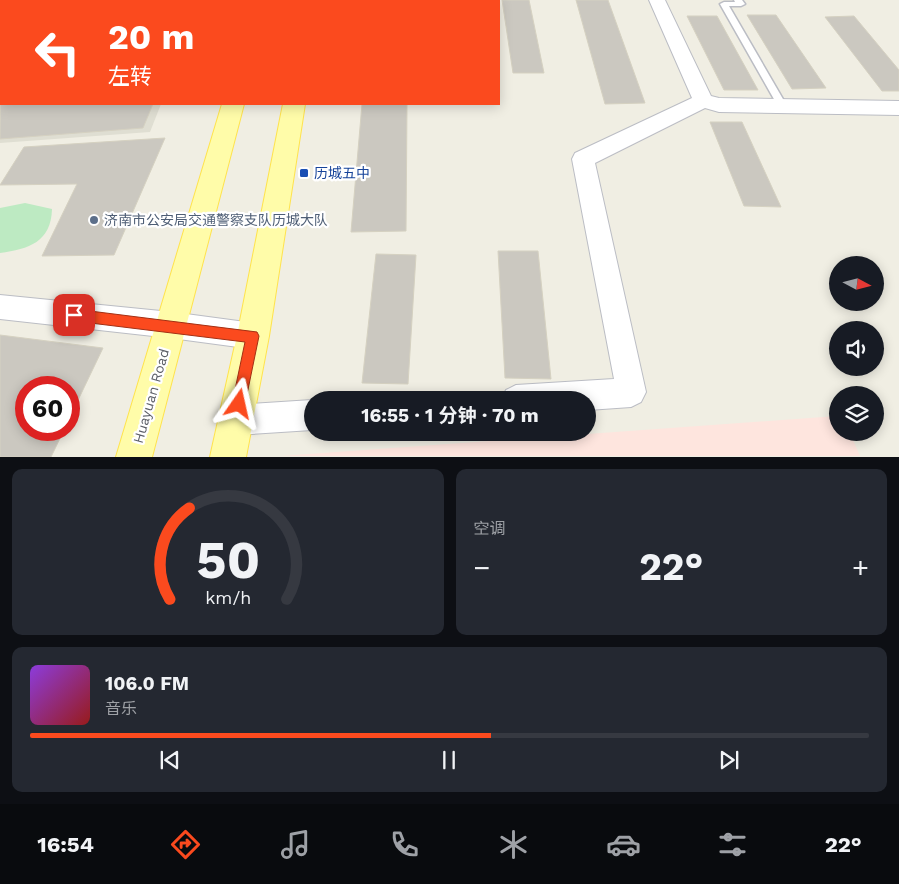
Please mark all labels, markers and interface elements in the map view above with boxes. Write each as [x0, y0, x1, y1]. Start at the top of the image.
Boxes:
text: 20 m [108, 16, 194, 58]
icon: left [25, 20, 90, 85]
text: 左转 [108, 64, 152, 89]
place label: 历城五中 [314, 165, 370, 181]
marker: 历城五中 [298, 167, 310, 179]
place label: 济南市公安局交通警察支队历城大队 [104, 212, 328, 228]
marker: 济南市公安局交通警察支队历城大队 [88, 214, 100, 226]
north arrow [829, 256, 884, 311]
map controls [829, 256, 884, 441]
pin [53, 294, 95, 336]
icon: arrive [60, 301, 88, 329]
button: sound [829, 321, 884, 376]
street label: Huayuan Road [130, 347, 172, 445]
speed limit sign: 60 [15, 376, 80, 441]
position arrow [212, 377, 264, 429]
button: layers [829, 386, 884, 441]
text: 16:55 · 1 分钟 · 70 m [361, 404, 539, 427]
text: 空调 [474, 519, 506, 538]
text: 50 [196, 530, 260, 591]
text: 22° [639, 545, 703, 589]
text: − [474, 551, 490, 584]
text: + [852, 551, 869, 584]
text: km/h [205, 587, 251, 608]
text: 106.0 FM [105, 672, 189, 695]
text: 音乐 [105, 699, 137, 718]
icon: previous [156, 746, 184, 774]
icon: pause [435, 746, 463, 774]
icon: next [715, 746, 743, 774]
icon: directions [168, 827, 203, 862]
icon: music [278, 827, 313, 862]
icon: phone [387, 827, 422, 862]
icon: climate [496, 827, 531, 862]
icon: car [606, 827, 641, 862]
icon: filters [715, 827, 750, 862]
text: 16:54 [37, 832, 94, 857]
text: 22° [825, 832, 862, 857]

